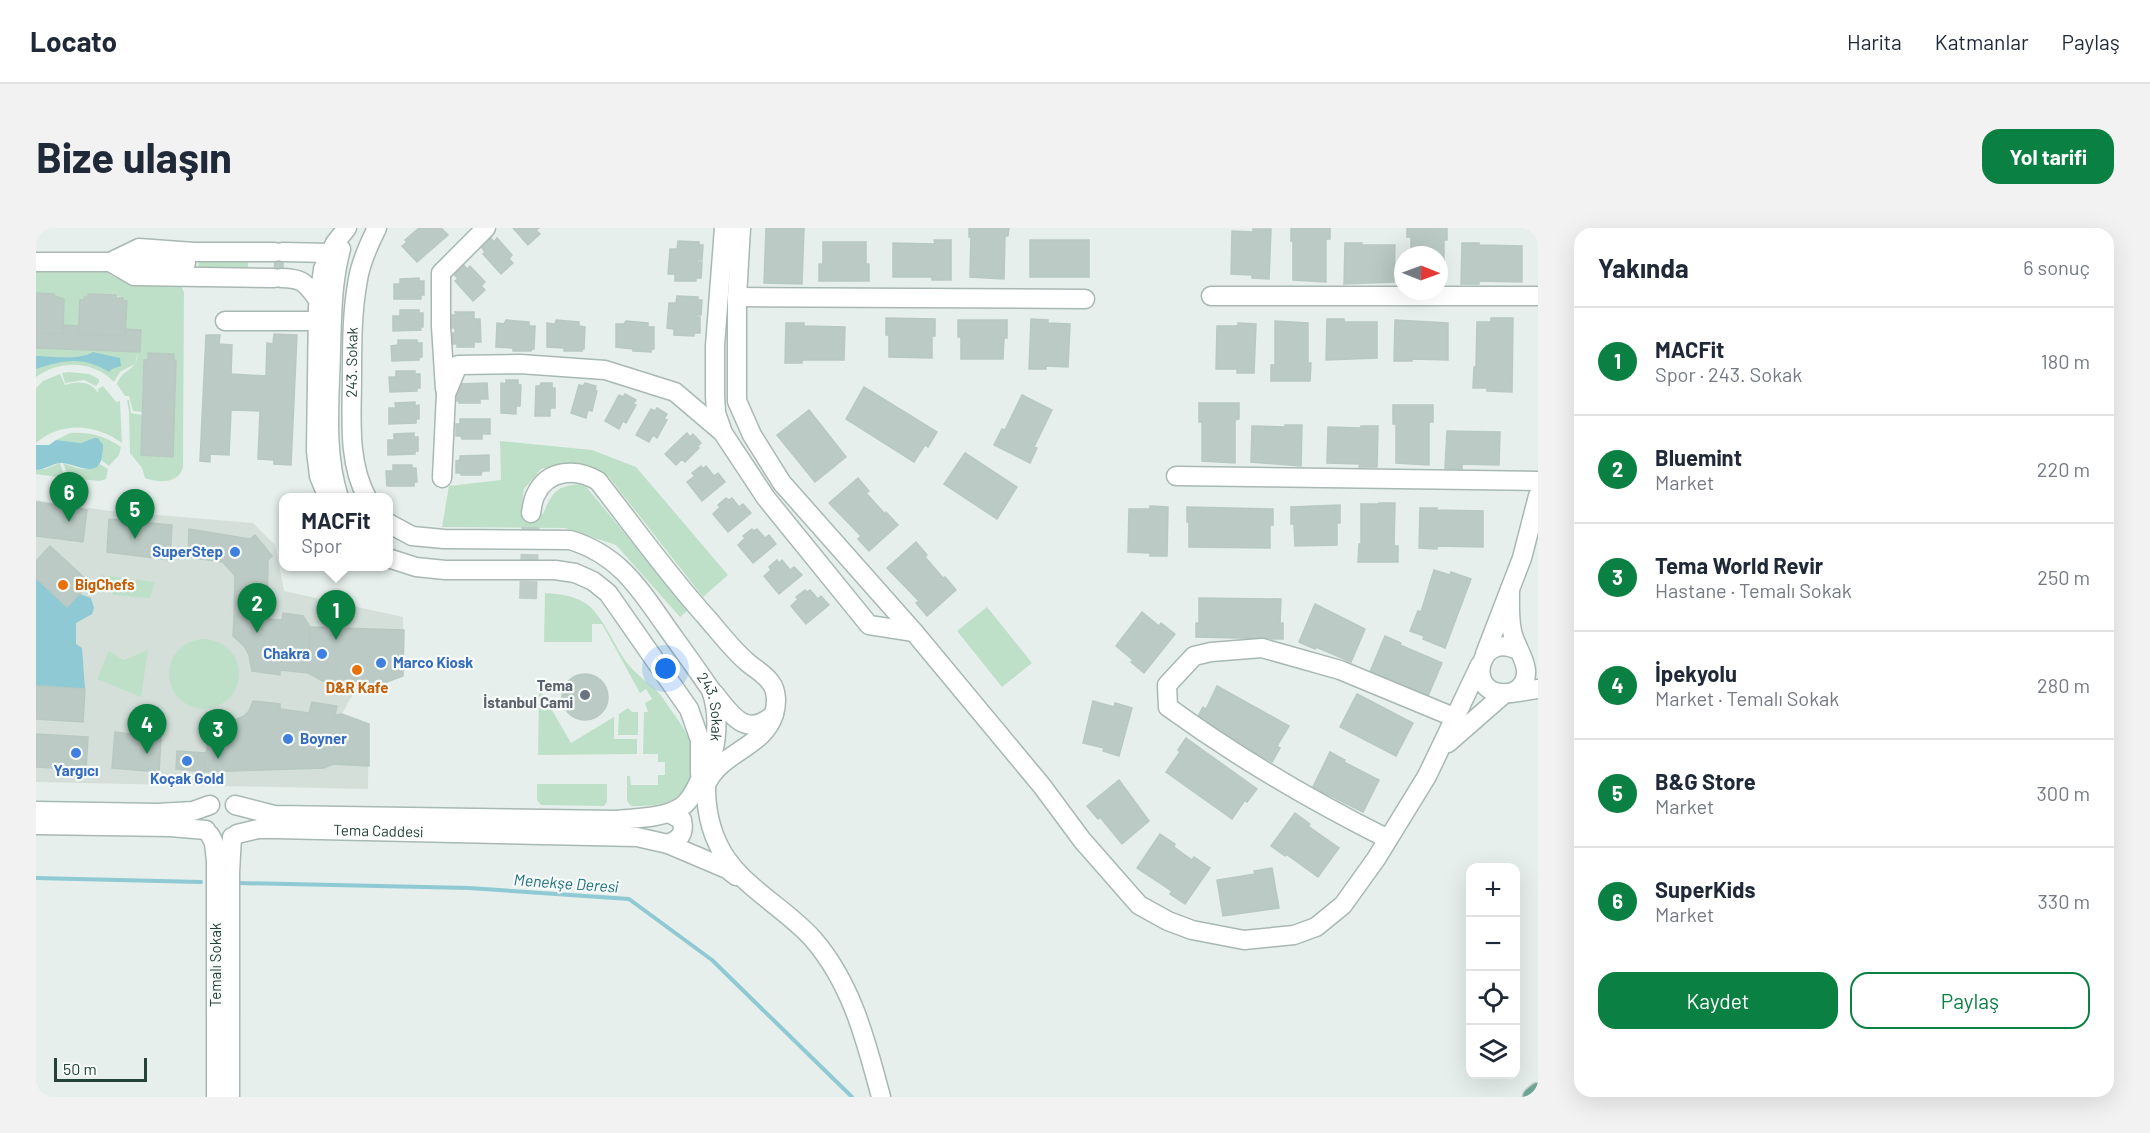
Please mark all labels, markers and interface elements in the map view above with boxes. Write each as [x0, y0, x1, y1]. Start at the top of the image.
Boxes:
text: Locato [30, 24, 117, 58]
text: Harita [1847, 29, 1902, 54]
text: Katmanlar [1935, 29, 2029, 54]
text: Paylaş [2062, 29, 2120, 54]
button: Yol tarifi [1982, 129, 2114, 184]
text: Bize ulaşın [36, 131, 232, 181]
north arrow [1394, 246, 1448, 300]
text: Yakında [1598, 252, 1689, 283]
text: 6 sonuç [2023, 255, 2090, 279]
street label: 243. Sokak [342, 326, 361, 398]
text: MACFit [1655, 336, 1724, 362]
text: 1 [1614, 349, 1621, 373]
text: 180 m [2041, 349, 2090, 373]
text: Spor · 243. Sokak [1655, 362, 1802, 386]
text: Bluemint [1655, 444, 1742, 470]
text: 2 [1612, 457, 1623, 481]
text: 220 m [2037, 457, 2090, 481]
text: Market [1655, 470, 1714, 494]
pin: 6 [50, 472, 88, 522]
pin: 5 [116, 490, 154, 539]
popup [279, 493, 393, 571]
text: MACFit [301, 507, 371, 533]
text: Spor [301, 533, 342, 557]
place label: SuperStep [152, 542, 223, 560]
marker: SuperStep [228, 545, 242, 559]
text: Tema World Revir [1655, 552, 1823, 578]
text: 3 [1612, 565, 1623, 589]
text: 250 m [2037, 565, 2090, 589]
place label: BigChefs [75, 575, 135, 593]
marker: BigChefs [56, 578, 70, 592]
text: Hastane · Temalı Sokak [1655, 578, 1852, 602]
pin: 2 [238, 584, 276, 633]
pin: 1 [316, 590, 356, 640]
place label: Chakra [263, 644, 310, 662]
marker: Chakra [315, 647, 329, 661]
place label: Marco Kiosk [393, 653, 473, 671]
your location [651, 654, 680, 683]
marker: Marco Kiosk [374, 656, 388, 670]
text: İpekyolu [1655, 660, 1737, 686]
marker: D&R Kafe [350, 663, 364, 677]
street label: 243. Sokak [694, 669, 727, 743]
text: 4 [1611, 673, 1624, 697]
text: 280 m [2037, 673, 2090, 697]
place label: Tema İstanbul Cami [483, 676, 573, 711]
place label: D&R Kafe [326, 678, 388, 696]
text: Market · Temalı Sokak [1655, 686, 1839, 710]
marker: Tema İstanbul Cami [578, 688, 592, 702]
pin: 4 [128, 704, 166, 754]
pin: 3 [198, 710, 237, 759]
place label: Boyner [300, 729, 347, 747]
marker: Boyner [281, 732, 295, 746]
marker: Yargıcı [69, 746, 83, 760]
marker: Koçak Gold [180, 754, 194, 768]
place label: Yargıcı [53, 761, 99, 779]
text: B&G Store [1655, 768, 1756, 794]
place label: Koçak Gold [150, 769, 224, 787]
text: 5 [1612, 781, 1623, 805]
text: 300 m [2037, 781, 2090, 805]
text: Market [1655, 794, 1714, 818]
street label: Tema Caddesi [333, 820, 424, 840]
map controls [1466, 863, 1520, 1079]
button: + [1466, 863, 1520, 917]
water label: Menekşe Deresi [513, 869, 620, 896]
text: SuperKids [1655, 876, 1755, 902]
text: 6 [1612, 889, 1623, 913]
text: 330 m [2038, 889, 2090, 913]
text: Market [1655, 902, 1714, 926]
button: − [1466, 917, 1520, 971]
street label: Temalı Sokak [206, 922, 224, 1007]
button: locate [1466, 971, 1520, 1025]
button: Kaydet [1598, 972, 1838, 1029]
button: Paylaş [1850, 972, 2090, 1029]
button: layers [1466, 1025, 1520, 1079]
scale bar [54, 1055, 147, 1082]
text: 50 m [63, 1059, 97, 1078]

